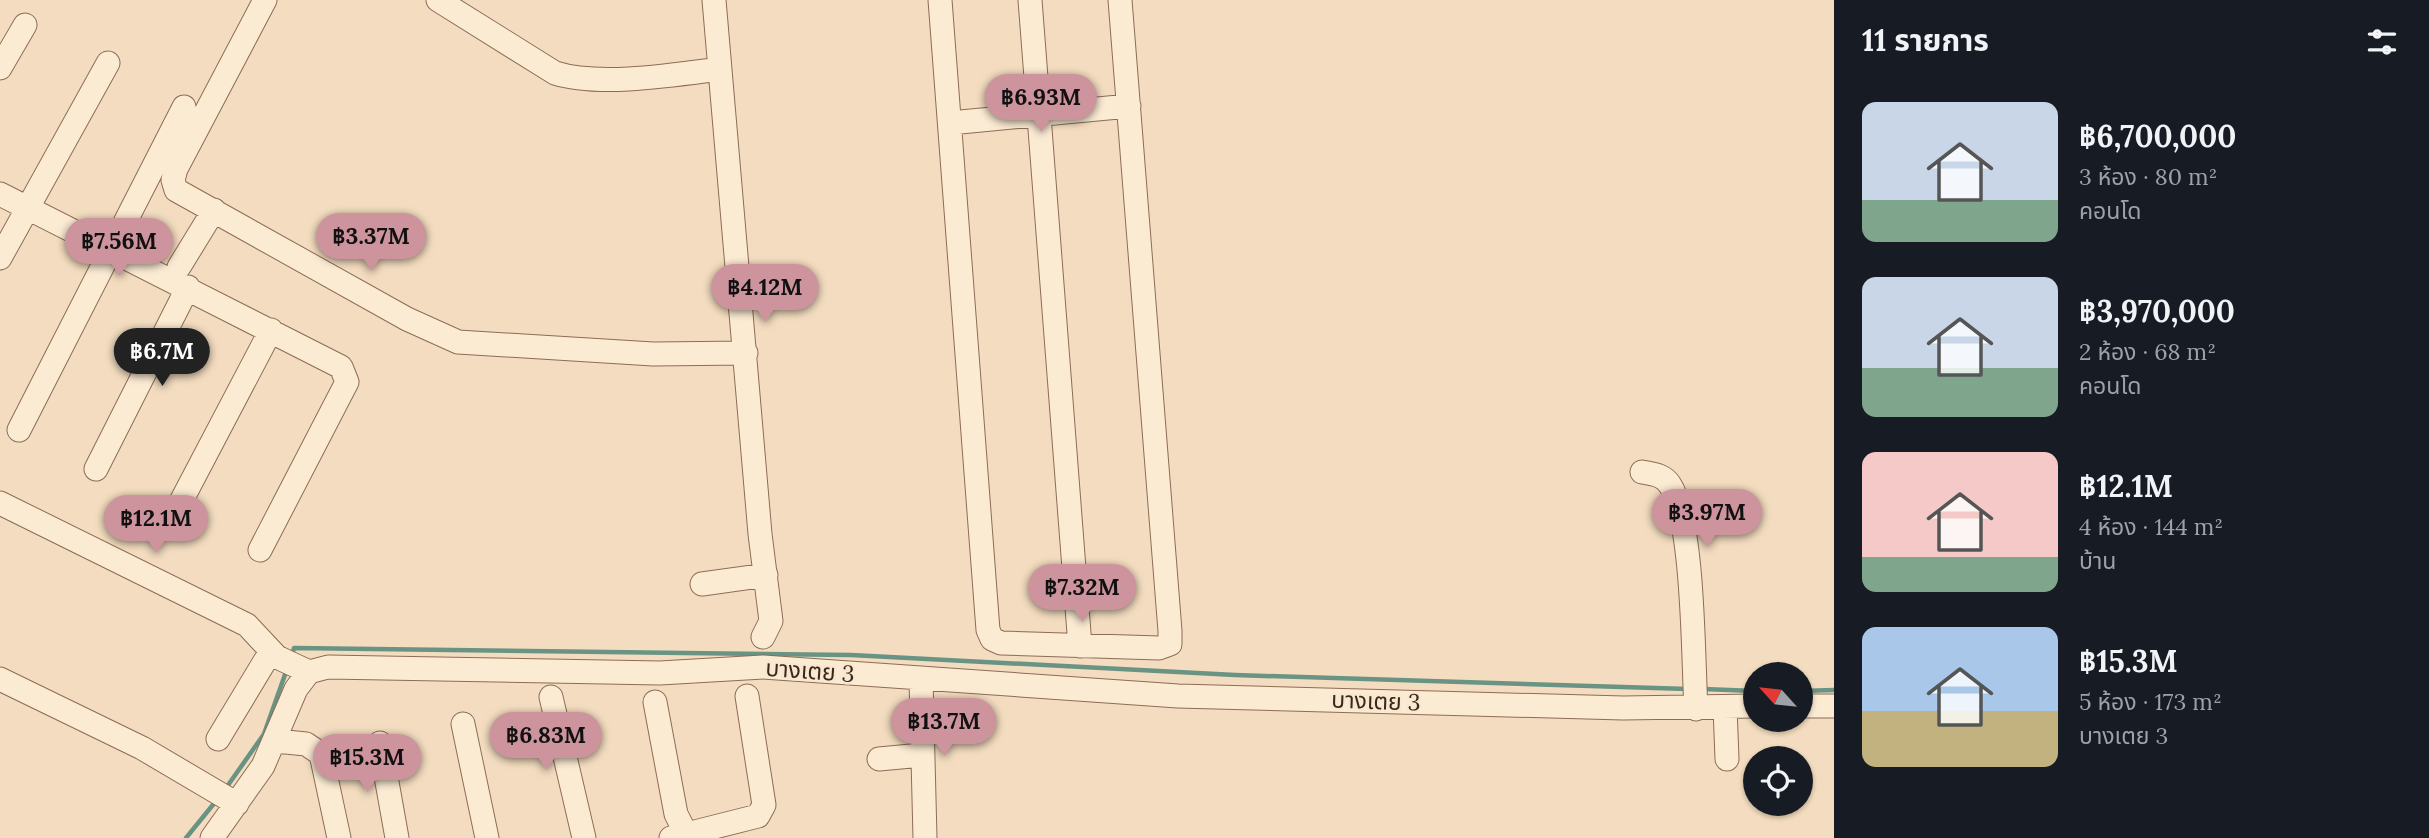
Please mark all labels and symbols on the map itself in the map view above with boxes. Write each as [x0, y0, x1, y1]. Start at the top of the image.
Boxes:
pin: ฿6.93M [984, 74, 1098, 134]
pin: ฿3.37M [314, 214, 428, 273]
pin: ฿7.56M [62, 218, 176, 278]
pin: ฿4.12M [708, 264, 822, 324]
pin: ฿6.7M [113, 328, 211, 388]
pin: ฿3.97M [1650, 490, 1764, 549]
pin: ฿12.1M [99, 496, 213, 555]
pin: ฿7.32M [1025, 564, 1139, 624]
street label: บางเตย 3 [764, 653, 856, 688]
north arrow [1743, 662, 1813, 732]
street label: บางเตย 3 [1331, 684, 1421, 717]
pin: ฿13.7M [887, 698, 1001, 758]
pin: ฿6.83M [489, 712, 603, 772]
pin: ฿15.3M [310, 734, 424, 794]

